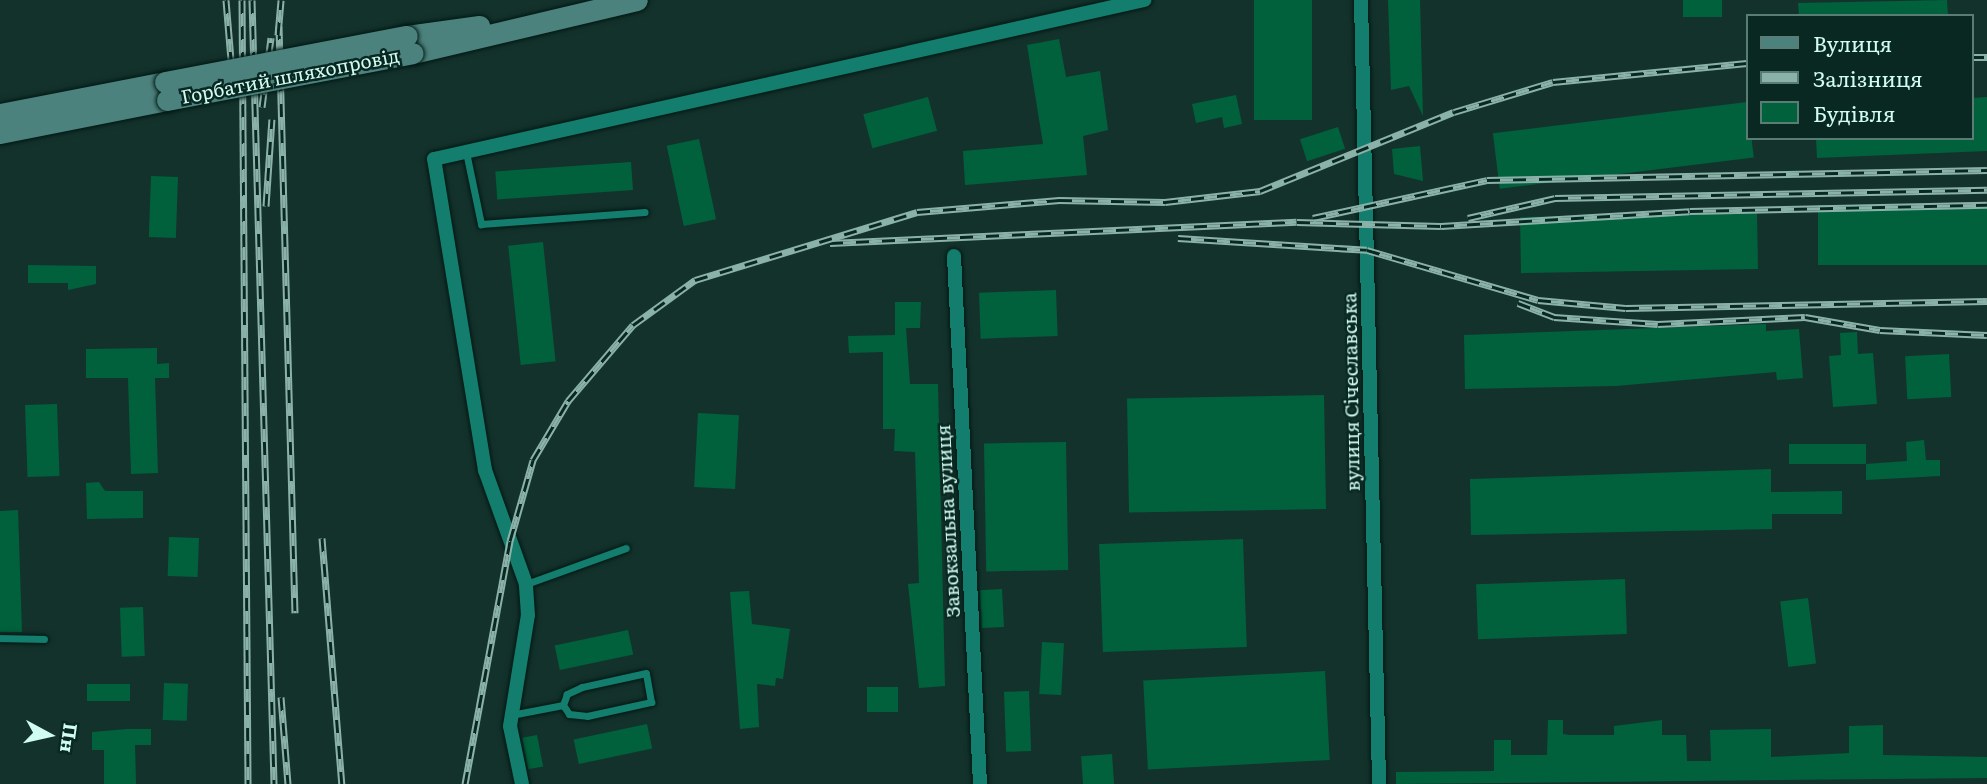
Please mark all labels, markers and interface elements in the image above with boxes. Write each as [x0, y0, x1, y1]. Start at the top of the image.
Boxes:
legend [1745, 14, 1973, 140]
text: Вулиця [1813, 27, 1892, 58]
street label: Горбатий шляхопровід [179, 44, 401, 108]
text: Залізниця [1813, 62, 1923, 93]
text: Будівля [1813, 97, 1895, 128]
street label: вулиця Січеславська [1338, 292, 1364, 492]
street label: Завокзальна вулиця [932, 424, 964, 618]
north arrow [14, 700, 84, 770]
text: Пн [54, 721, 86, 754]

